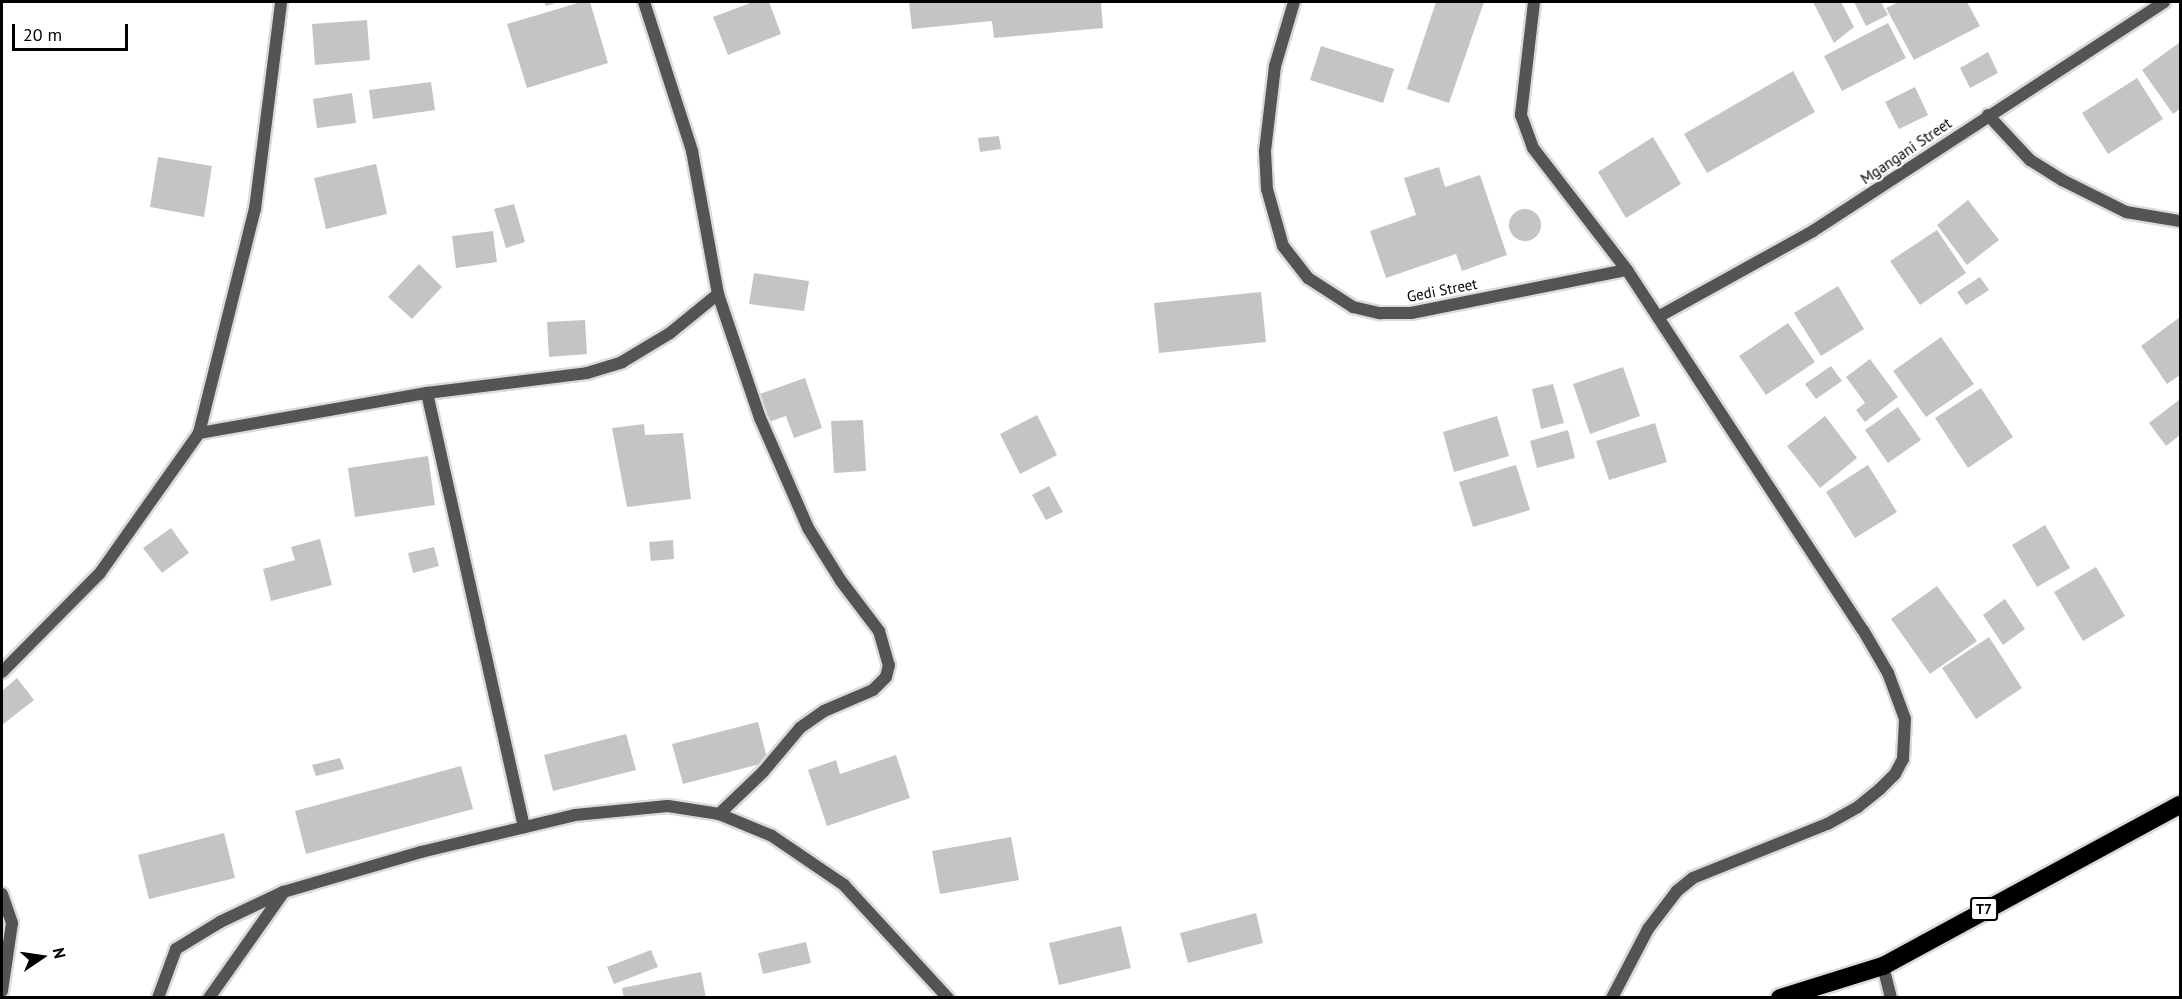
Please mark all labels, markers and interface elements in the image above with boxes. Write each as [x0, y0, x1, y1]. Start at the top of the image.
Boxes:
scale bar [15, 12, 130, 50]
text: 20 m [23, 23, 62, 46]
street label: Mgangani Street [1857, 114, 1955, 188]
street label: Gedi Street [1405, 274, 1479, 306]
road number: T7 [1969, 898, 1999, 920]
north arrow [12, 927, 72, 987]
text: N [49, 946, 70, 960]

